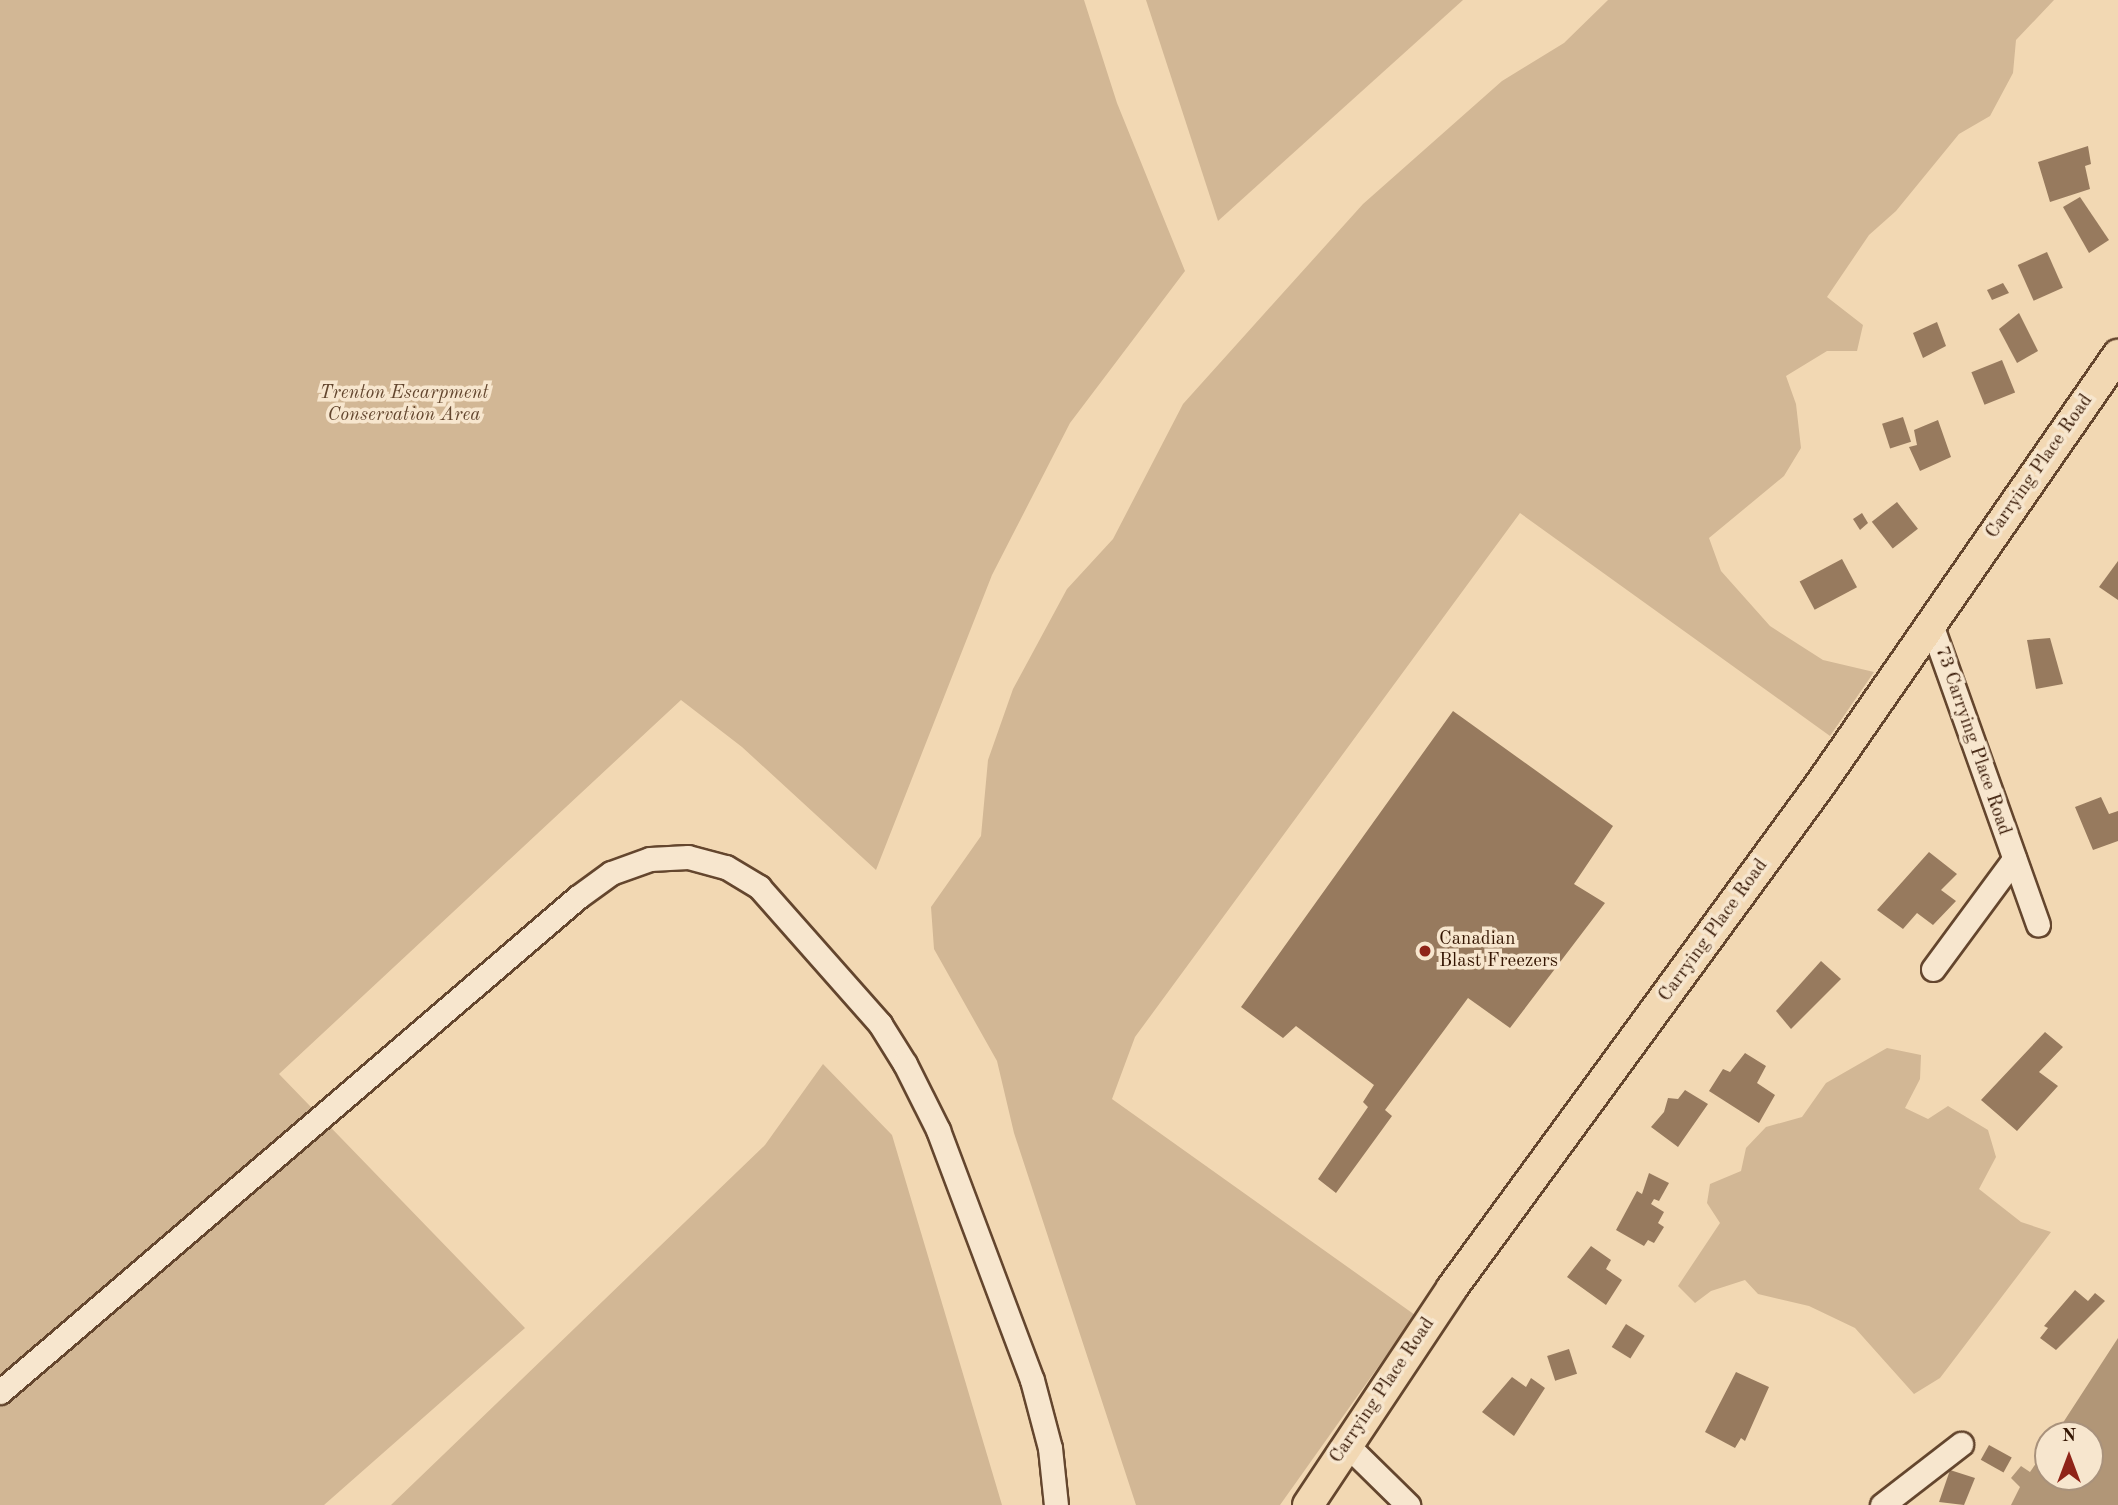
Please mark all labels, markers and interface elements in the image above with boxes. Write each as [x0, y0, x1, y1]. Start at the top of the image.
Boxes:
park label: Trenton Escarpment Conservation Area [320, 383, 488, 427]
street label: Carrying Place Road [1982, 390, 2098, 544]
street label: 73 Carrying Place Road [1929, 644, 2015, 838]
street label: Carrying Place Road [1655, 855, 1773, 1007]
place label: Canadian Blast Freezers [1439, 929, 1558, 973]
marker: Canadian Blast Freezers [1417, 943, 1433, 959]
street label: Carrying Place Road [1326, 1314, 1440, 1468]
north arrow [2034, 1421, 2104, 1491]
text: N [2062, 1427, 2076, 1446]

